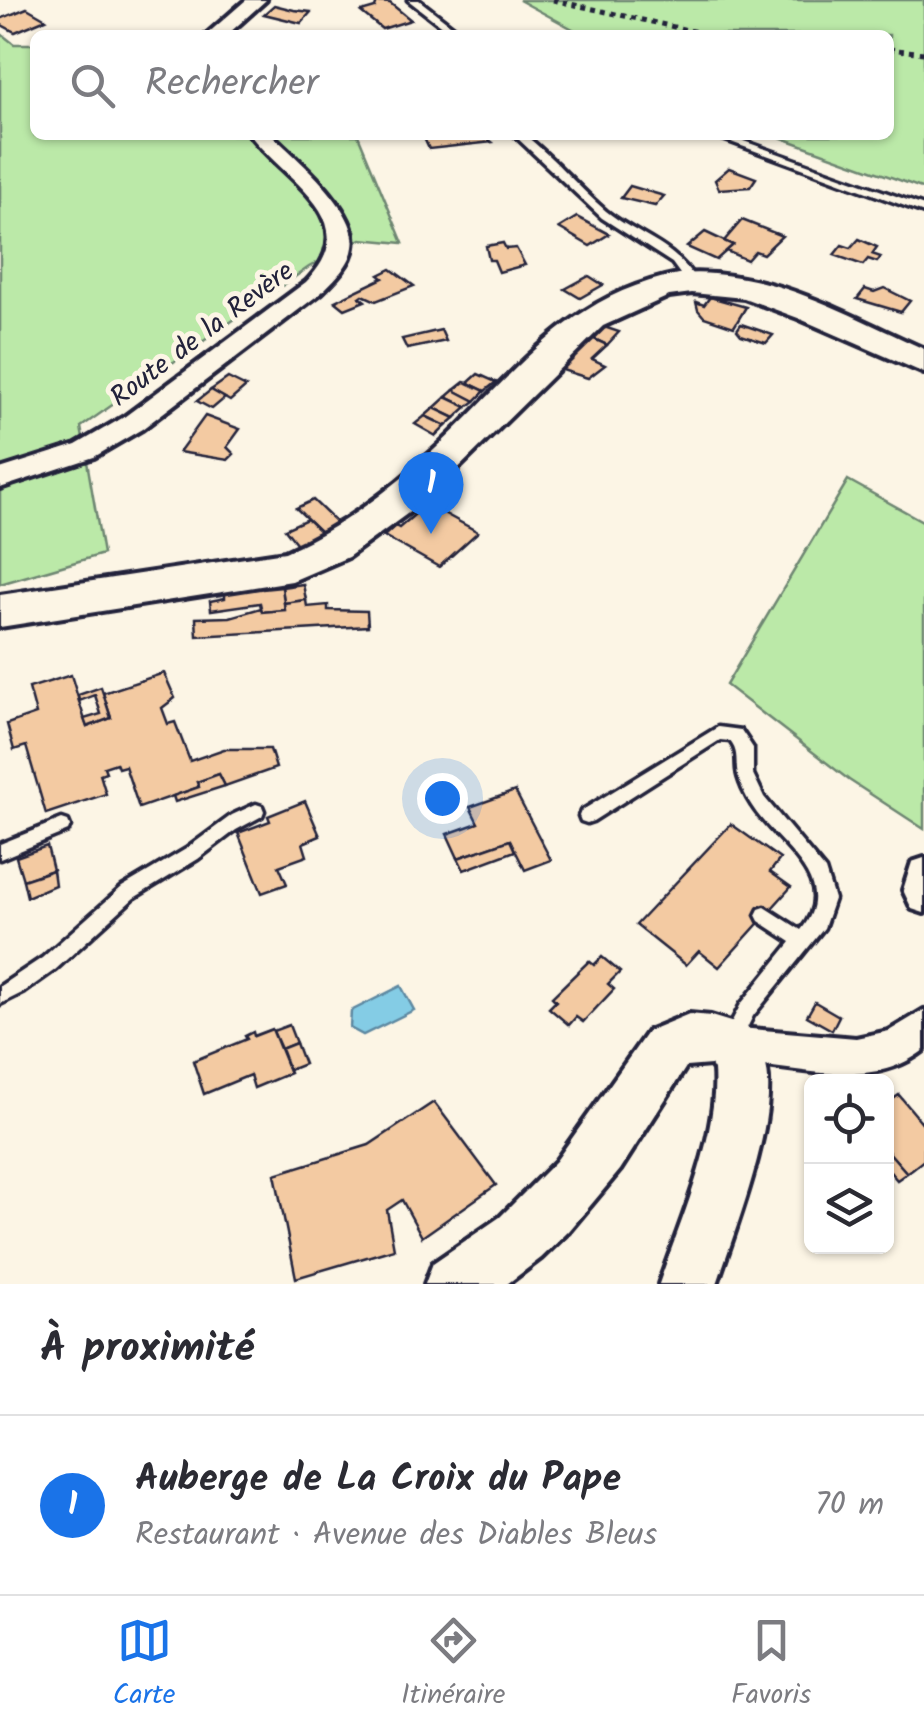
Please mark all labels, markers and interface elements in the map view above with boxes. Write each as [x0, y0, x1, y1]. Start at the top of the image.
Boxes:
search box [30, 30, 894, 140]
text: Rechercher [145, 55, 318, 115]
icon: search [65, 58, 120, 113]
street label: Route de la Revère [101, 250, 305, 419]
pin: 1 [398, 452, 464, 534]
your location [417, 773, 468, 824]
map controls [804, 1074, 894, 1254]
button: locate [804, 1074, 894, 1164]
button: layers [804, 1164, 894, 1254]
text: À proximité [40, 1316, 254, 1383]
text: Auberge de La Croix du Pape [135, 1450, 621, 1510]
text: 1 [68, 1480, 77, 1531]
text: 70 m [815, 1480, 884, 1531]
text: Restaurant · Avenue des Diables Bleus [135, 1510, 657, 1561]
tab: Carte [113, 1613, 175, 1718]
tab: Itinéraire [401, 1613, 505, 1718]
tab: Favoris [731, 1613, 811, 1718]

